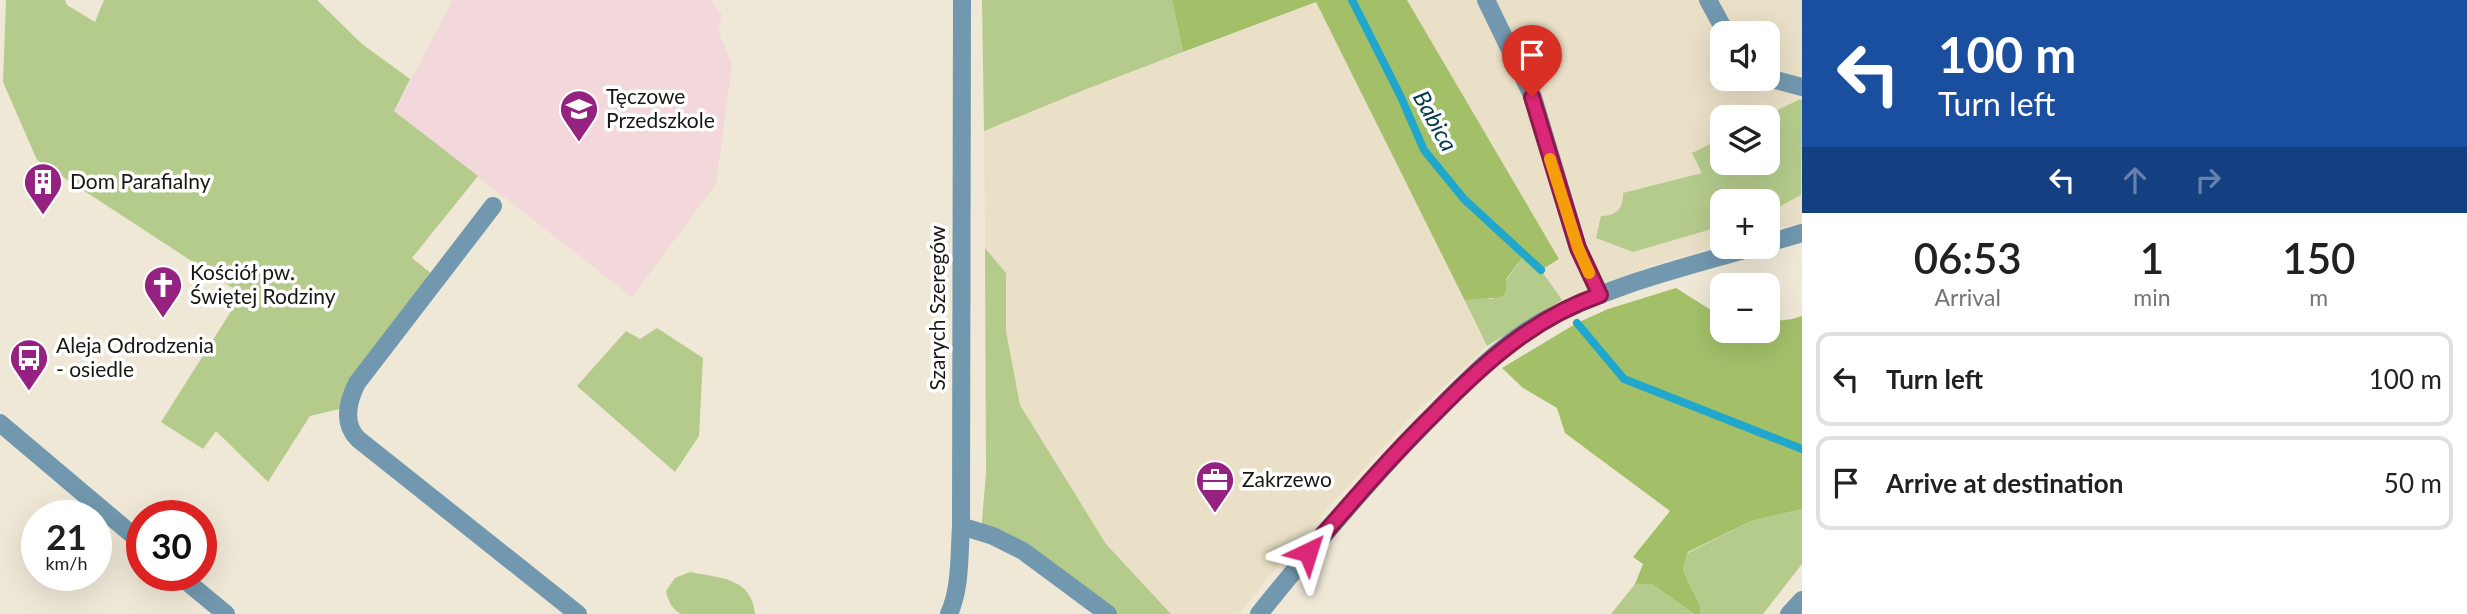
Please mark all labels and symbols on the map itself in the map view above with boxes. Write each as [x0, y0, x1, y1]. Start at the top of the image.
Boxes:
pin [1502, 25, 1562, 97]
place label: Tęczowe Przedszkole [606, 83, 715, 132]
water label: Babica [1408, 85, 1464, 156]
school or university icon: Tęczowe Przedszkole [558, 88, 600, 143]
building icon: Dom Parafialny [22, 161, 64, 216]
place label: Dom Parafialny [70, 168, 211, 193]
street label: Szarych Szeregów [924, 225, 949, 390]
place label: Kościół pw. Świętej Rodziny [190, 259, 336, 308]
church icon: Kościół pw. Świętej Rodziny [142, 264, 184, 319]
place label: Aleja Odrodzenia - osiedle [56, 332, 214, 381]
bus stop icon: Aleja Odrodzenia - osiedle [8, 337, 50, 392]
office icon: Zakrzewo [1194, 459, 1236, 514]
place label: Zakrzewo [1242, 466, 1332, 491]
speed limit sign: 30 [126, 500, 217, 591]
position arrow [1271, 515, 1345, 589]

